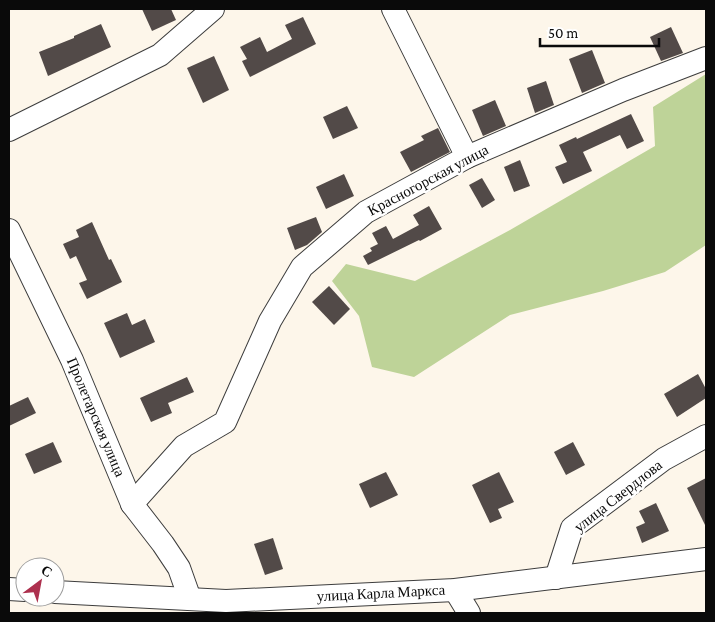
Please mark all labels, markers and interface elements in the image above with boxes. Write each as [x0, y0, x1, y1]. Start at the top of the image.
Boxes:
scale bar [540, 15, 659, 47]
text: 50 m [548, 25, 578, 41]
street label: Красногорская улица [365, 141, 491, 219]
street label: Пролетарская улица [64, 355, 128, 479]
street label: улица Свердлова [571, 457, 665, 535]
north arrow [15, 557, 65, 607]
text: С [38, 562, 55, 580]
street label: улица Карла Маркса [316, 582, 446, 604]

